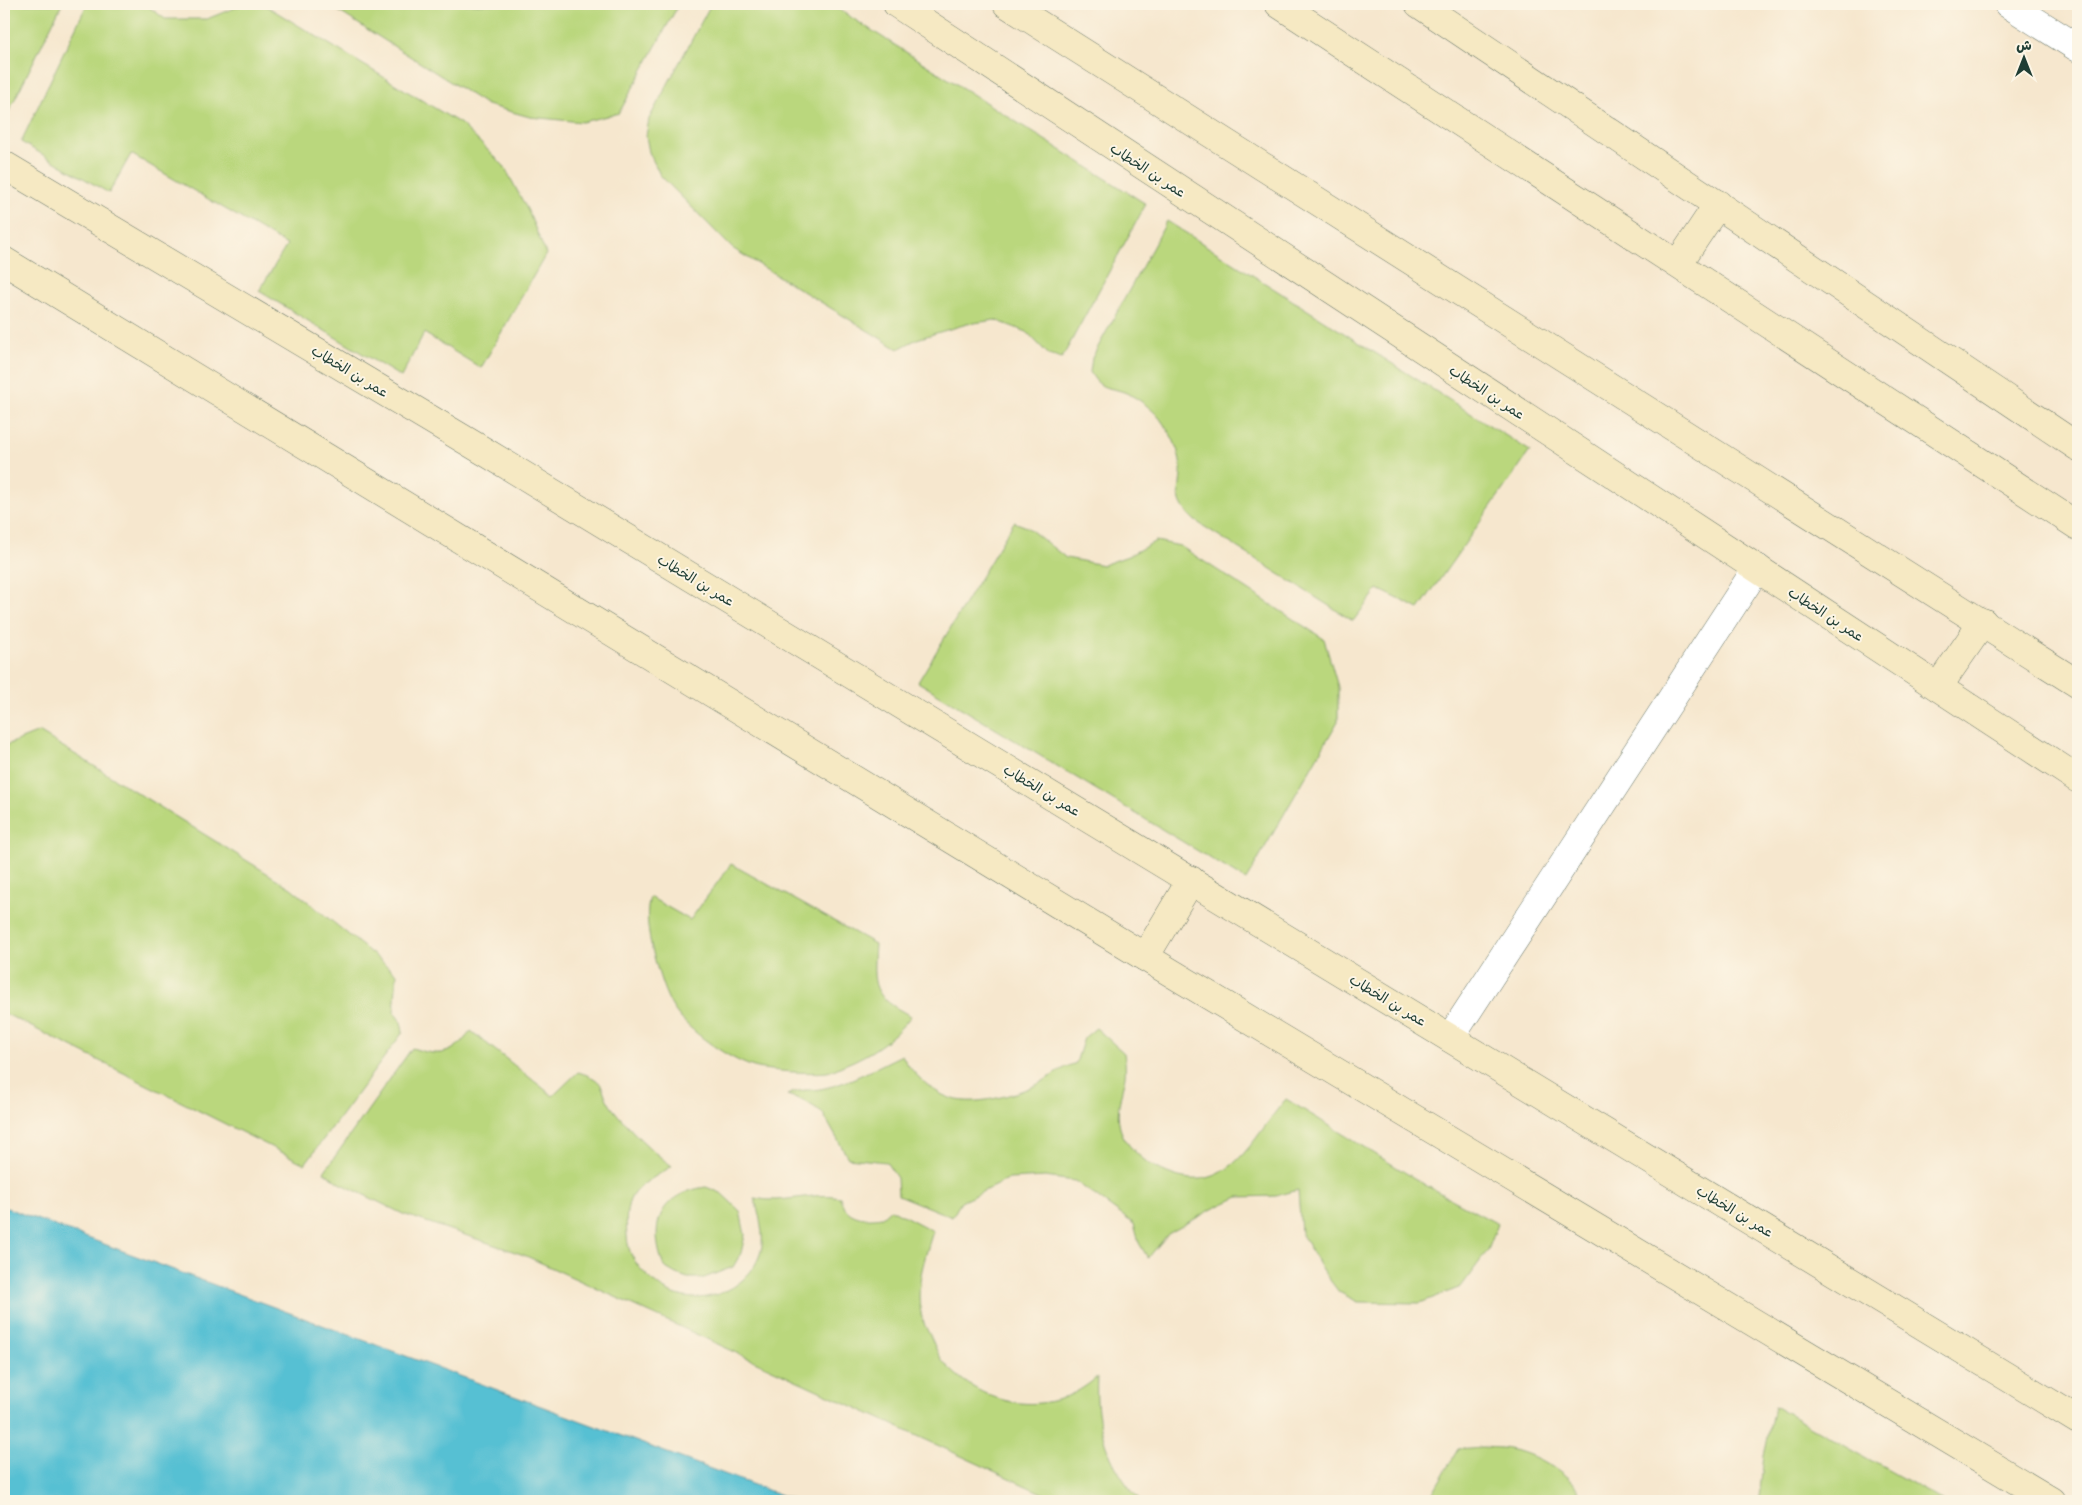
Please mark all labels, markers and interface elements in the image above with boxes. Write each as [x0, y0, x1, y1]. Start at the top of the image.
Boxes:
north arrow [2000, 32, 2050, 82]
text: ش [2016, 35, 2032, 54]
street label: عمر بن الخطاب [1107, 138, 1190, 201]
street label: عمر بن الخطاب [308, 340, 392, 401]
street label: عمر بن الخطاب [1446, 360, 1529, 423]
street label: عمر بن الخطاب [654, 549, 738, 610]
street label: عمر بن الخطاب [1785, 582, 1868, 645]
street label: عمر بن الخطاب [1000, 759, 1084, 820]
street label: عمر بن الخطاب [1346, 969, 1430, 1030]
street label: عمر بن الخطاب [1693, 1180, 1777, 1241]

